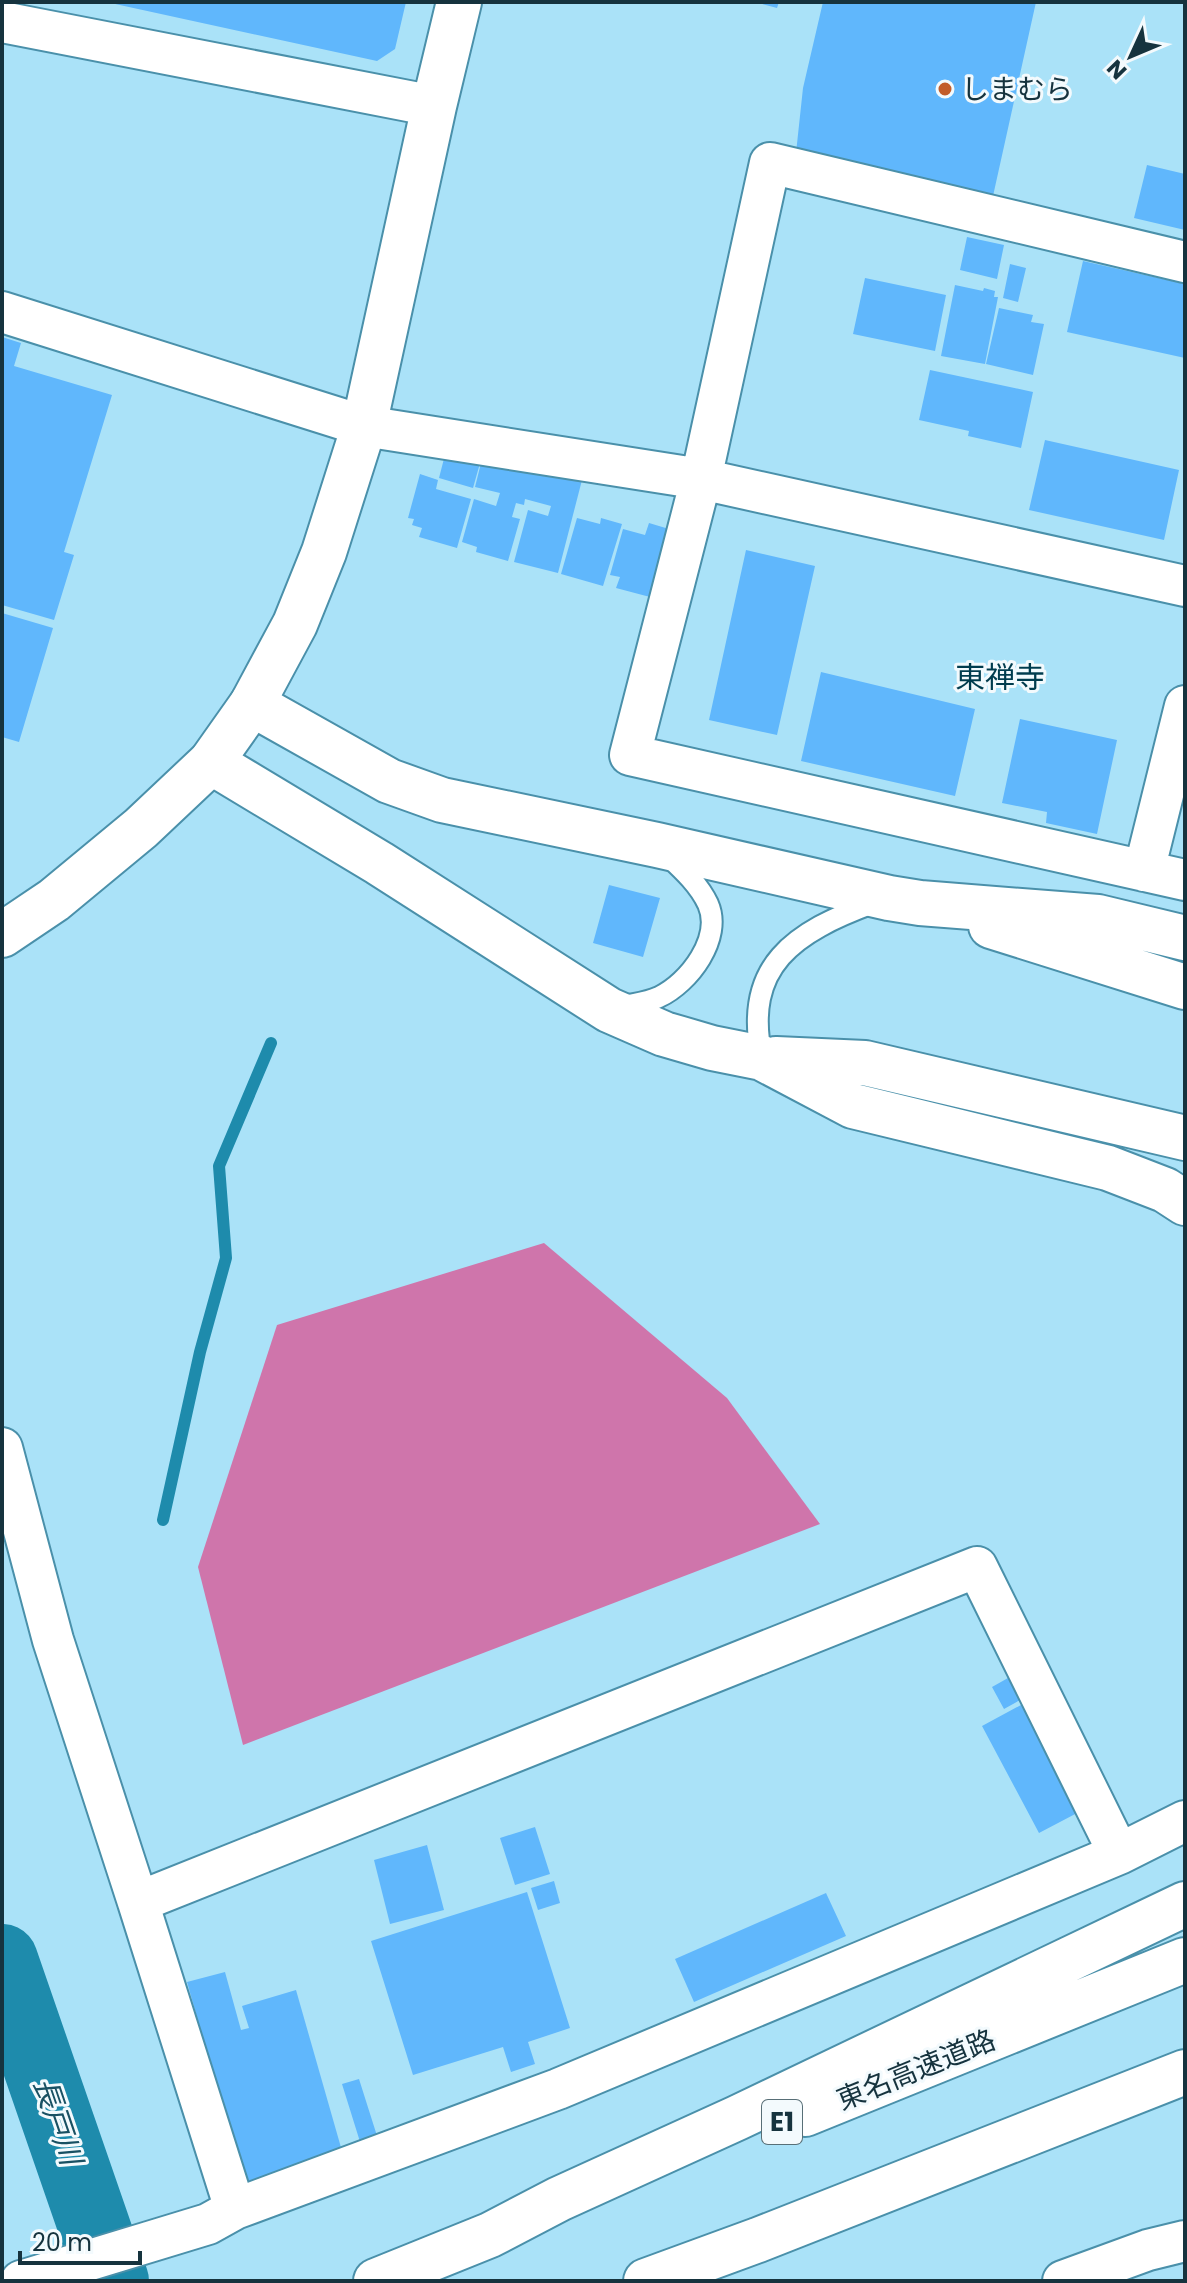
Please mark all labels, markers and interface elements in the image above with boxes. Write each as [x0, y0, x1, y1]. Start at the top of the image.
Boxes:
north arrow [1091, 16, 1171, 96]
text: N [1100, 53, 1134, 86]
place label: しまむら [961, 70, 1073, 109]
marker: しまむら [936, 80, 954, 98]
district label: 東禅寺 [955, 656, 1045, 699]
street label: 東名高速道路 [831, 2020, 1001, 2120]
water label: 長戸川 [23, 2071, 94, 2173]
road number: E1 [762, 2100, 802, 2144]
scale bar [20, 2215, 140, 2265]
text: 20 m [32, 2226, 92, 2259]

